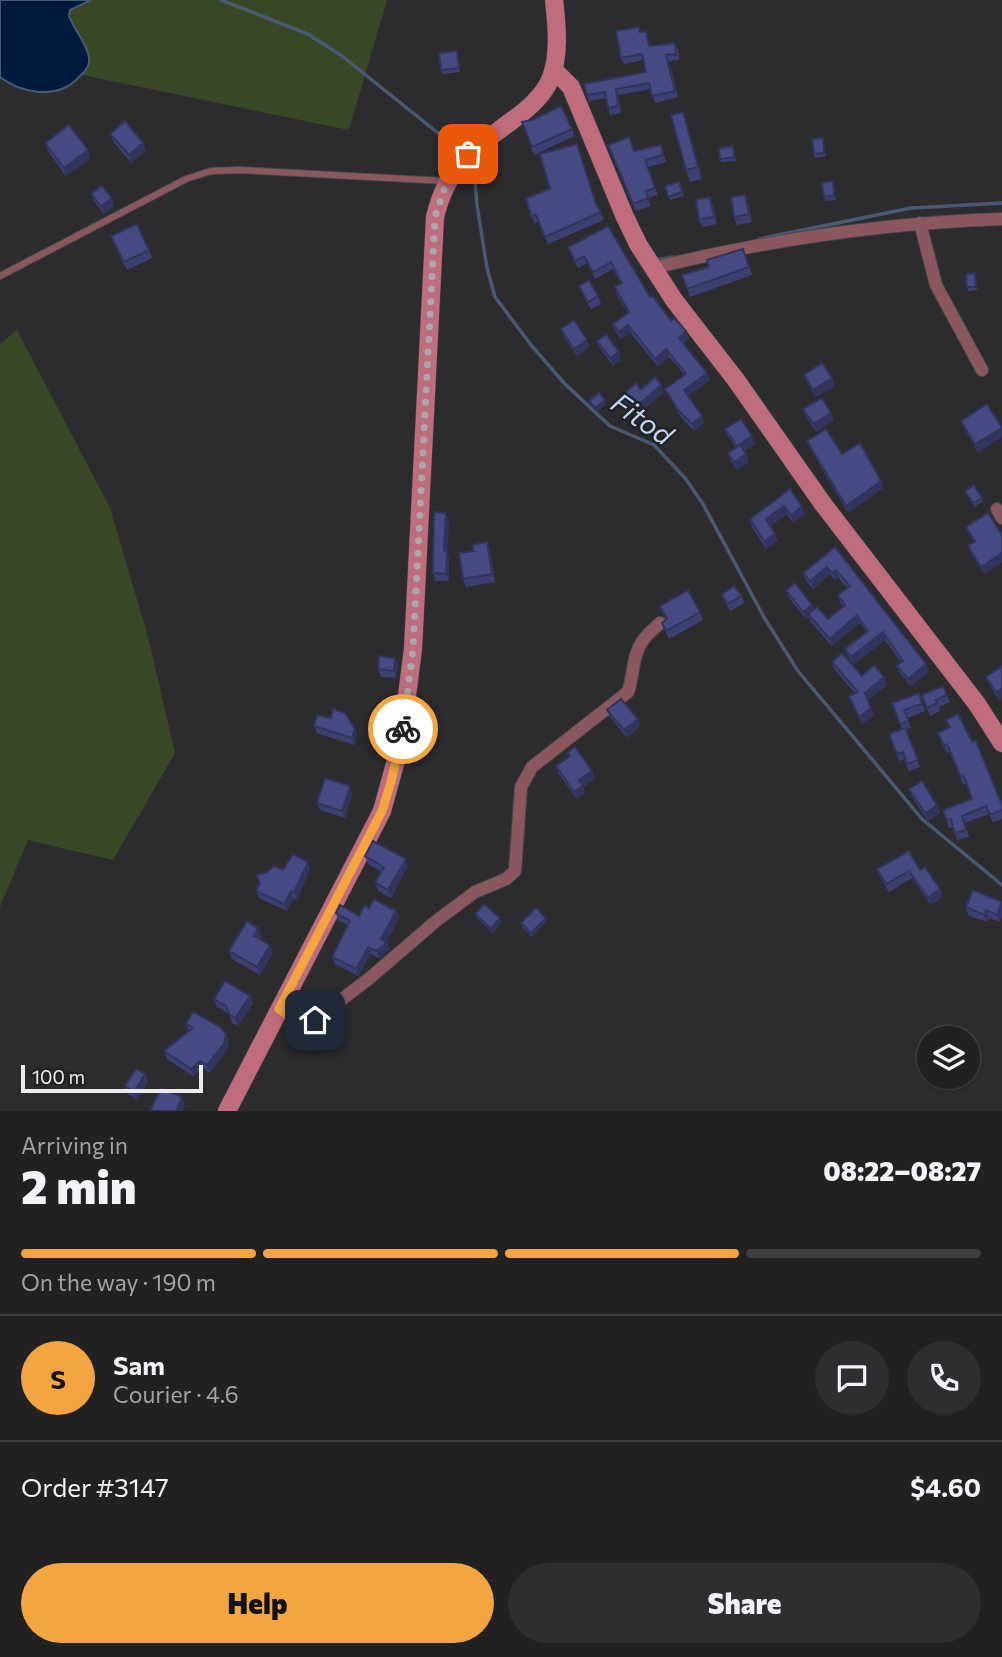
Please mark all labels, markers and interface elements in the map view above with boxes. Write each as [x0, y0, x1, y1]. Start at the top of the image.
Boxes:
pin [438, 124, 498, 184]
icon: bag [449, 135, 487, 173]
water label: Fitod [605, 385, 681, 452]
courier [368, 694, 438, 764]
icon: bike [384, 710, 422, 748]
pin [285, 990, 345, 1050]
icon: home [296, 1001, 334, 1039]
map controls [917, 1026, 980, 1089]
button: layers [917, 1026, 980, 1089]
scale bar [21, 1062, 203, 1094]
text: 100 m [32, 1065, 85, 1088]
text: Arriving in [21, 1131, 128, 1159]
text: 08:22–08:27 [823, 1155, 981, 1186]
text: 2 min [21, 1157, 137, 1213]
text: On the way · 190 m [21, 1268, 216, 1296]
button: chat [815, 1341, 889, 1415]
button: phone [907, 1341, 981, 1415]
text: Sam [113, 1349, 165, 1380]
text: S [50, 1363, 66, 1394]
text: Courier · 4.6 [113, 1380, 239, 1408]
text: Order #3147 [21, 1471, 169, 1502]
text: $4.60 [910, 1471, 981, 1502]
button: Help [21, 1563, 494, 1643]
button: Share [508, 1563, 981, 1643]

